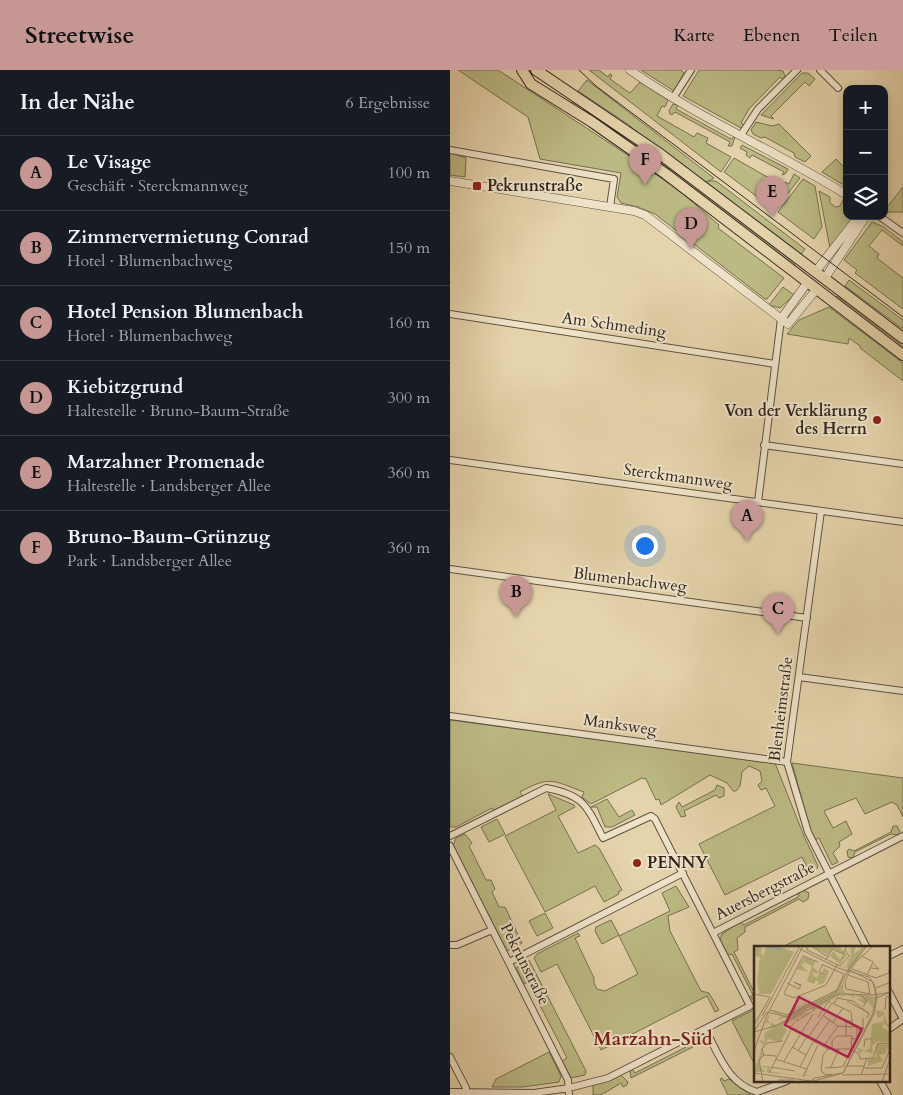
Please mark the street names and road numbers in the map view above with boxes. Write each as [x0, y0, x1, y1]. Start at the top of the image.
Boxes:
street label: Am Schmeding [560, 307, 668, 343]
street label: Sterckmannweg [622, 458, 734, 496]
street label: Blumenbachweg [572, 562, 688, 598]
street label: Blenheimstraße [764, 655, 798, 763]
street label: Manksweg [582, 709, 658, 741]
street label: Auersbergstraße [711, 856, 819, 926]
street label: Pekrunstraße [495, 919, 555, 1009]

